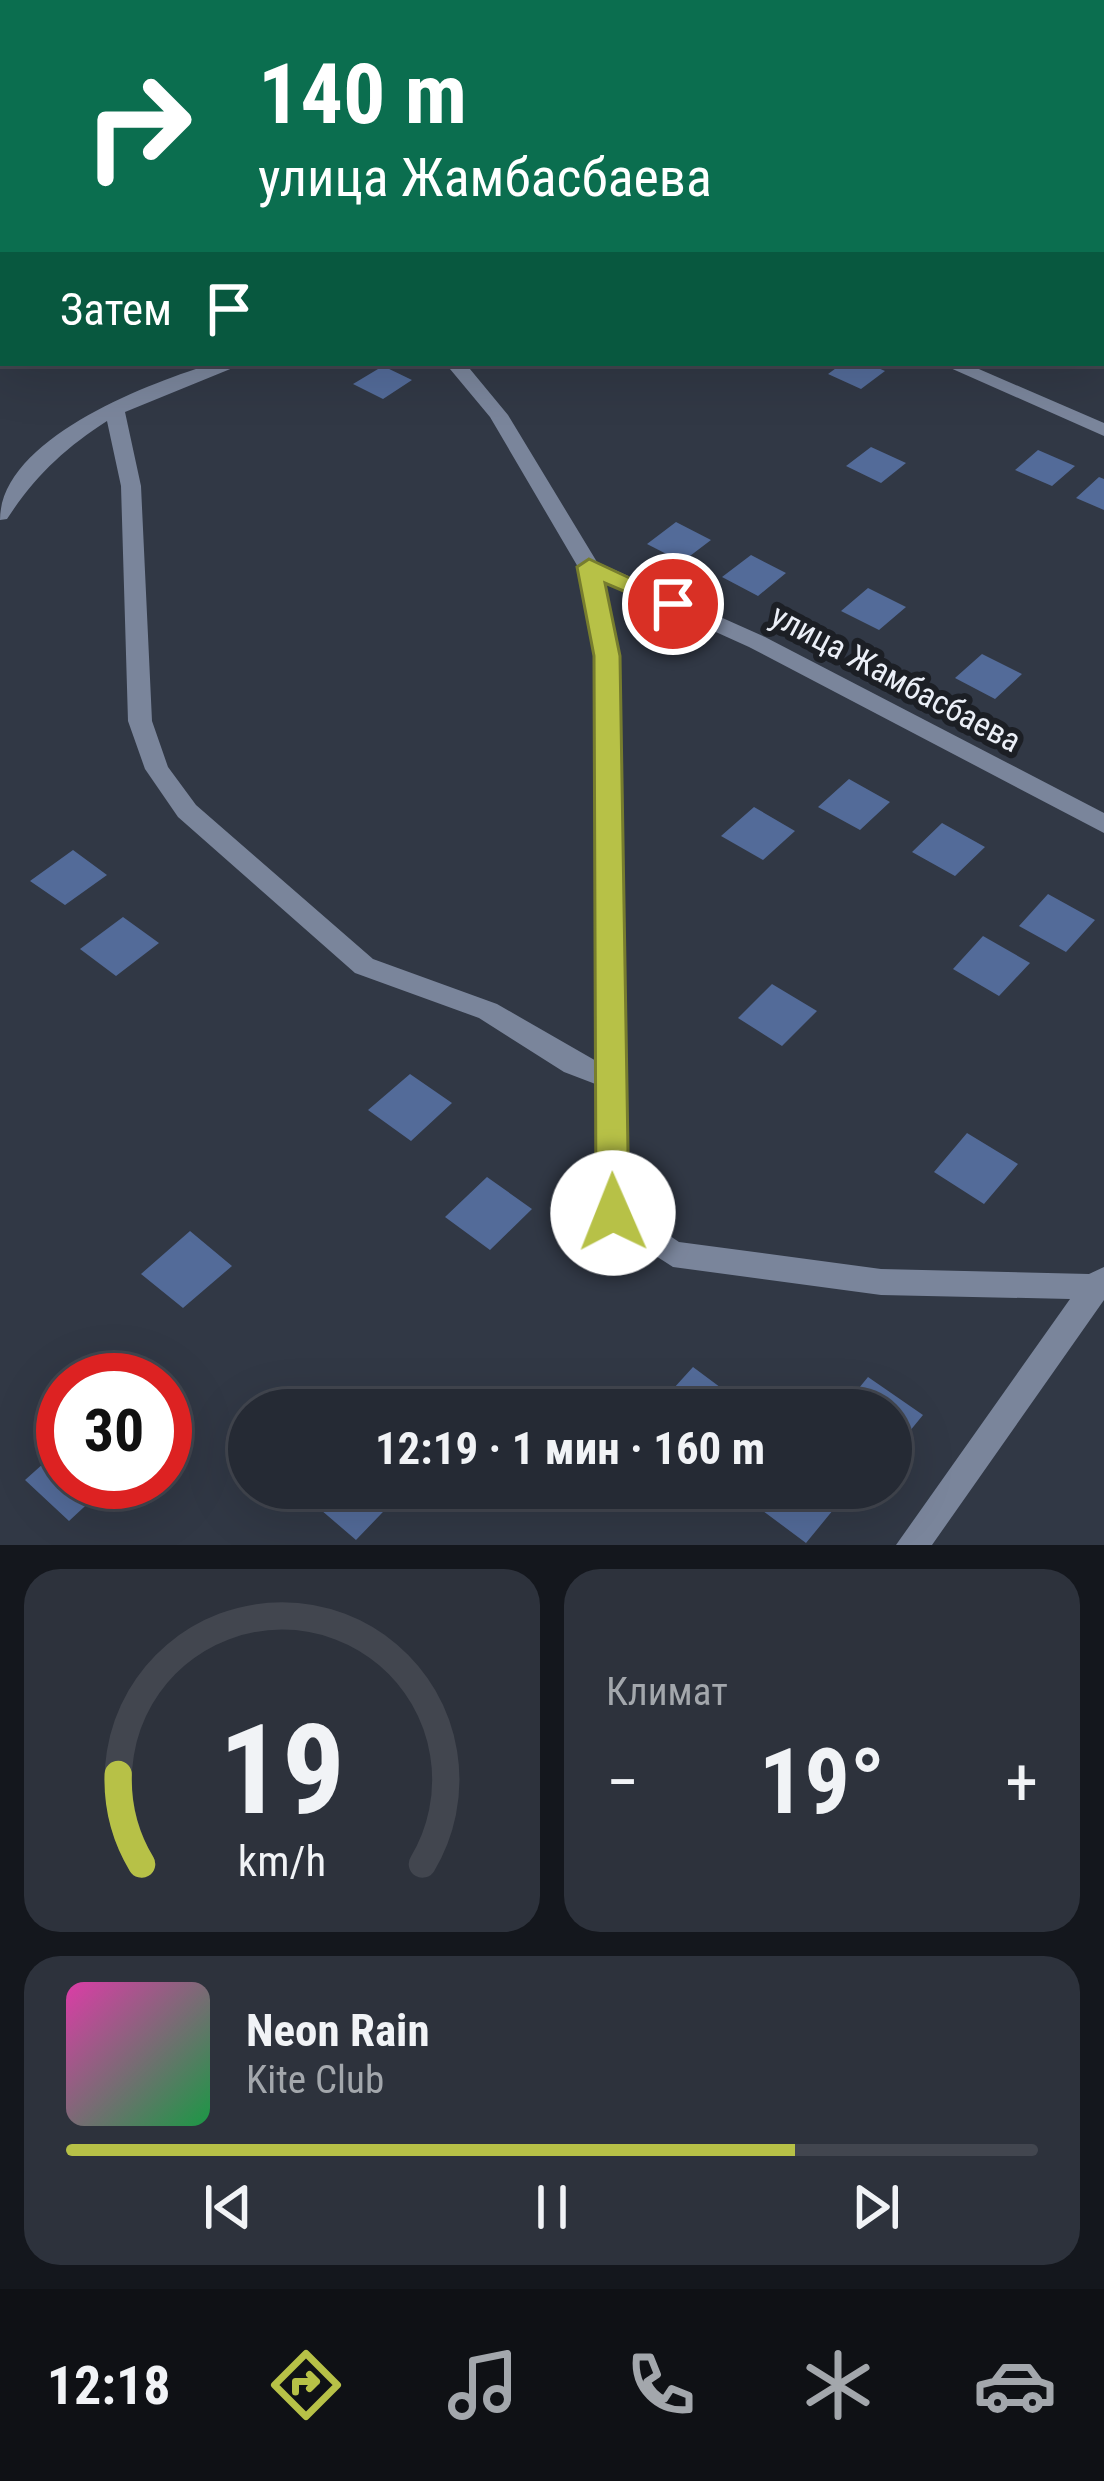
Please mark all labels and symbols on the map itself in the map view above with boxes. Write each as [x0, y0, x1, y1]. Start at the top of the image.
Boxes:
pin [622, 553, 724, 655]
street label: улица Жамбасбаева [764, 596, 1028, 760]
position arrow [550, 1150, 676, 1276]
speed limit sign: 30 [36, 1353, 192, 1509]

